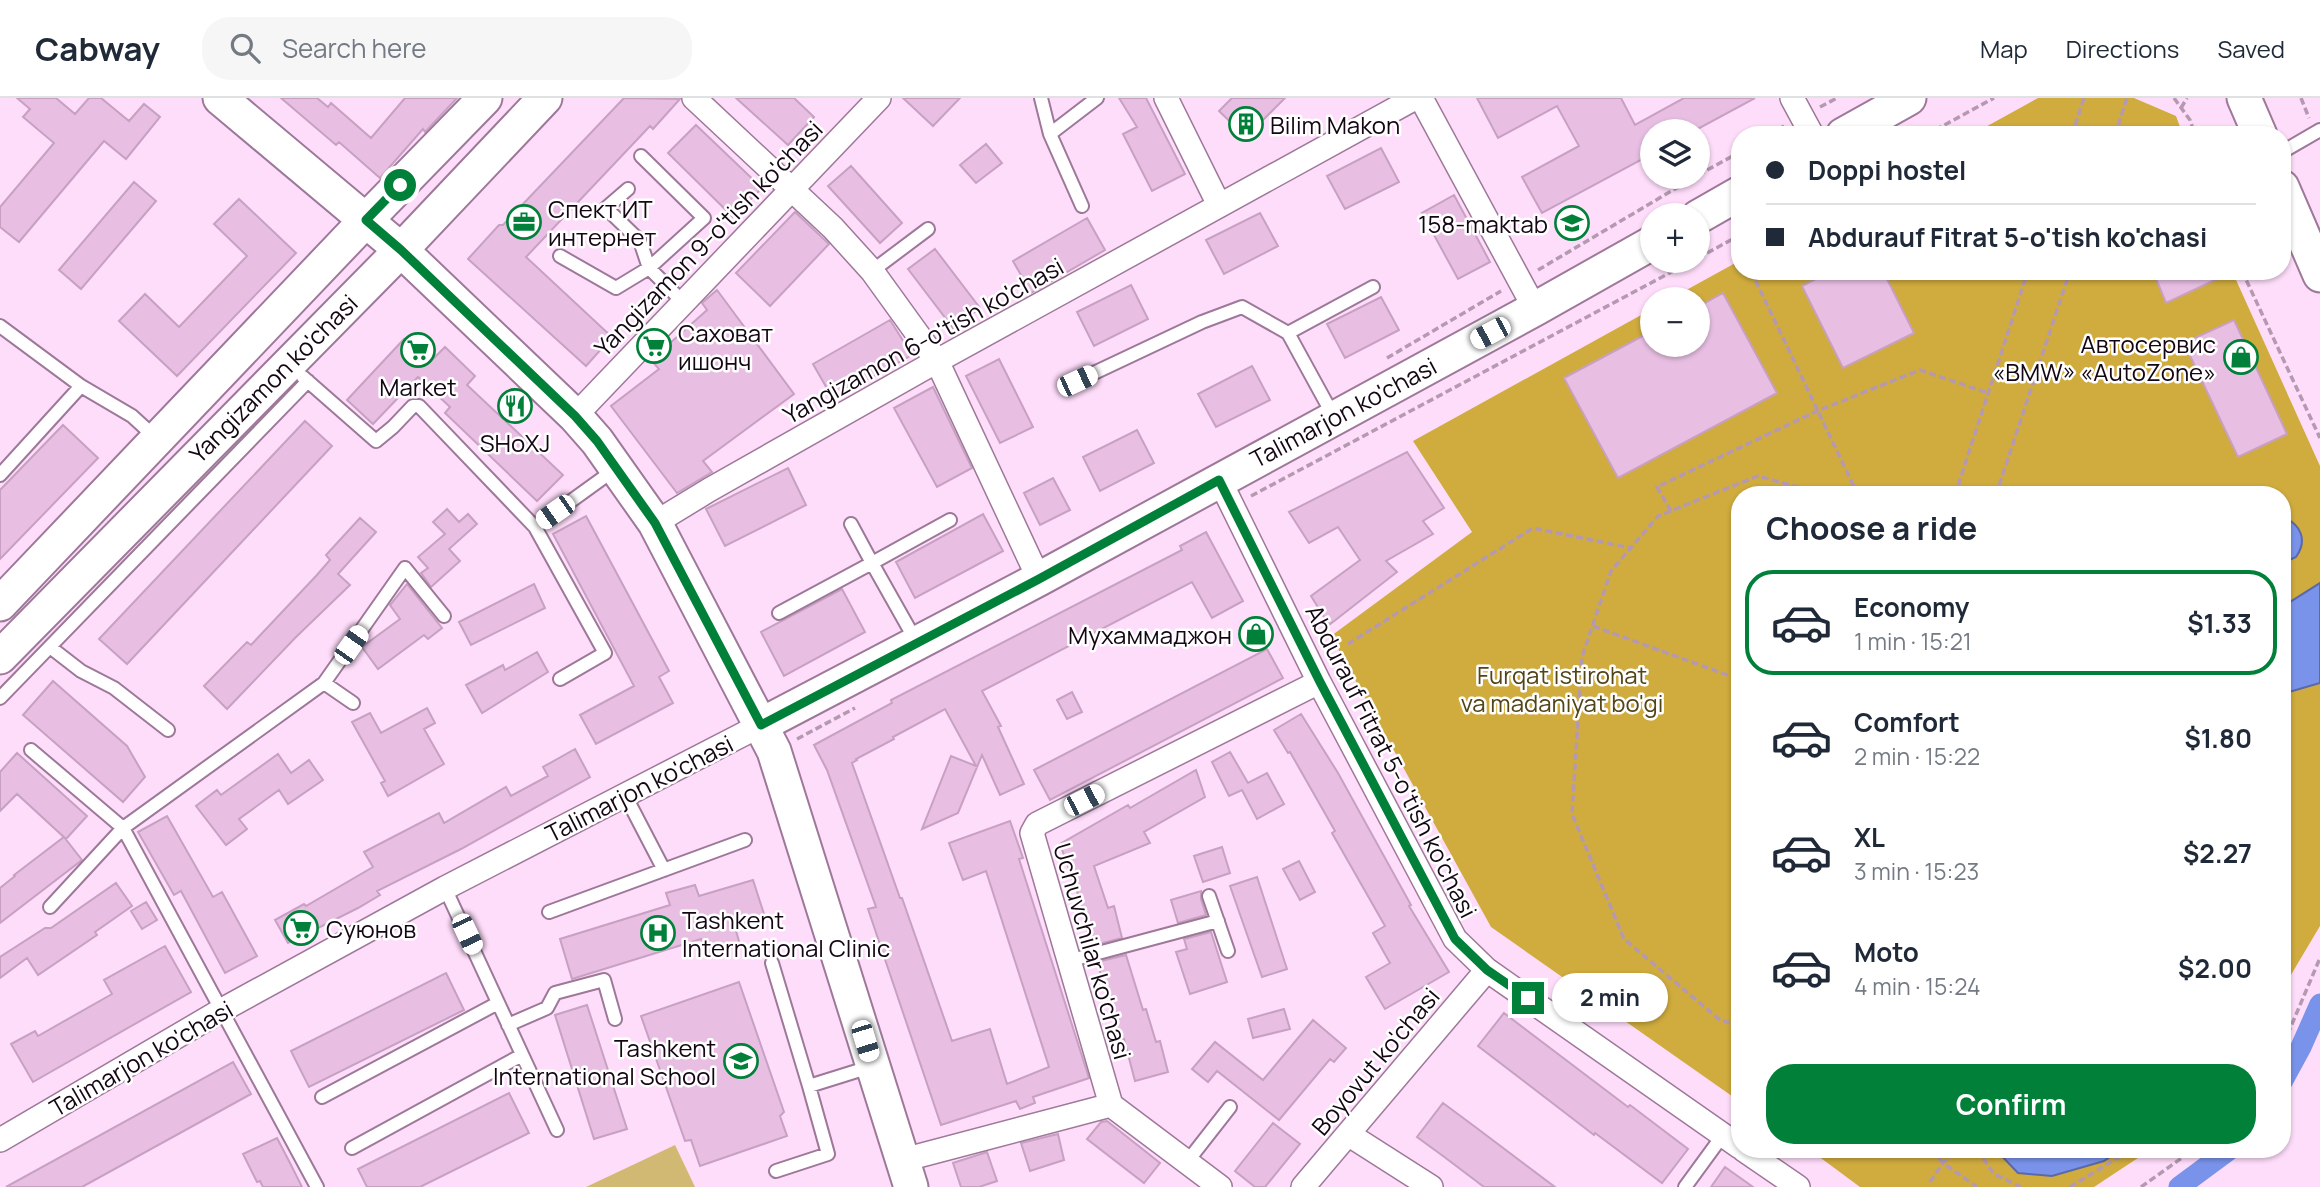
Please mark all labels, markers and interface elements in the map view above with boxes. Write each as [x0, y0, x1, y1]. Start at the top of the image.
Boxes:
search box [202, 17, 692, 80]
text: Cabway [35, 26, 160, 71]
icon: search [226, 29, 264, 67]
text: Search here [282, 30, 427, 66]
text: Map [1980, 32, 2028, 65]
text: Directions [2066, 32, 2179, 65]
text: Saved [2217, 32, 2285, 65]
building icon: Bilim Makon [1227, 105, 1265, 143]
place label: Bilim Makon [1270, 108, 1400, 141]
street label: Yangizamon 9-o'tish ko'chasi [586, 113, 830, 363]
map controls [1640, 119, 1710, 357]
button: layers [1640, 119, 1710, 189]
text: Doppi hostel [1808, 152, 1966, 188]
route start [384, 169, 416, 201]
place label: Спект ИТ интернет [548, 192, 656, 253]
office icon: Спект ИТ интернет [505, 203, 543, 241]
button: + [1640, 203, 1710, 273]
school or university icon: 158-maktab [1553, 204, 1591, 242]
place label: 158-maktab [1418, 207, 1548, 240]
text: Abdurauf Fitrat 5-o'tish ko'chasi [1808, 219, 2207, 255]
street label: Yangizamon 6-o'tish ko'chasi [777, 249, 1069, 431]
street label: Yangizamon ko'chasi [182, 287, 364, 469]
button: − [1640, 287, 1710, 357]
car [1467, 314, 1514, 352]
place label: Саховат ишонч [678, 316, 773, 377]
supermarket icon: Саховат ишонч [635, 327, 673, 365]
place label: Автосервис «BMW» «AutoZone» [1993, 327, 2216, 388]
supermarket icon: Market [399, 331, 437, 369]
shop icon: Автосервис «BMW» «AutoZone» [2222, 338, 2260, 376]
street label: Talimarjon ko'chasi [1244, 349, 1442, 475]
car [1054, 363, 1101, 399]
place label: Market [379, 370, 457, 403]
restaurant icon: SHoXJ [496, 387, 534, 425]
place label: SHoXJ [480, 426, 550, 459]
car [532, 491, 579, 533]
text: Choose a ride [1766, 506, 1977, 550]
text: Economy [1854, 589, 1969, 625]
icon: car [1770, 591, 1833, 654]
street label: Abdurauf Fitrat 5-o'tish ko'chasi [1298, 599, 1486, 923]
text: $1.33 [2187, 605, 2252, 641]
shop icon: Мухаммаджон [1237, 615, 1275, 653]
place label: Мухаммаджон [1068, 618, 1232, 651]
car [331, 622, 372, 668]
text: 1 min · 15:21 [1854, 625, 1972, 657]
park label: Furqat istirohat va madaniyat bo'gi [1461, 658, 1663, 719]
text: Comfort [1854, 704, 1960, 740]
icon: car [1770, 706, 1833, 769]
text: $1.80 [2184, 720, 2252, 756]
street label: Talimarjon ko'chasi [540, 726, 738, 850]
text: 2 min · 15:22 [1854, 740, 1980, 772]
car [1061, 781, 1108, 819]
text: XL [1854, 819, 1885, 855]
icon: car [1770, 821, 1833, 884]
text: $2.27 [2183, 835, 2252, 871]
street label: Uchuvchilar ko'chasi [1046, 839, 1140, 1063]
text: 3 min · 15:23 [1854, 855, 1979, 887]
place label: Tashkent International Clinic [682, 903, 890, 964]
supermarket icon: Суюнов [282, 909, 320, 947]
car [449, 911, 486, 957]
place label: Суюнов [326, 912, 416, 945]
hospital icon: Tashkent International Clinic [639, 914, 677, 952]
text: Moto [1854, 934, 1919, 970]
icon: car [1770, 936, 1833, 999]
text: $2.00 [2178, 950, 2252, 986]
text: 4 min · 15:24 [1854, 970, 1980, 1002]
callout: 2 min [1552, 974, 1668, 1023]
street label: Boyovut ko'chasi [1304, 980, 1446, 1142]
text: 2 min [1580, 981, 1640, 1013]
route end [1512, 982, 1544, 1014]
street label: Talimarjon ko'chasi [43, 992, 239, 1124]
car [849, 1018, 882, 1064]
place label: Tashkent International School [493, 1031, 716, 1092]
school or university icon: Tashkent International School [722, 1042, 760, 1080]
button: Confirm [1766, 1064, 2256, 1144]

